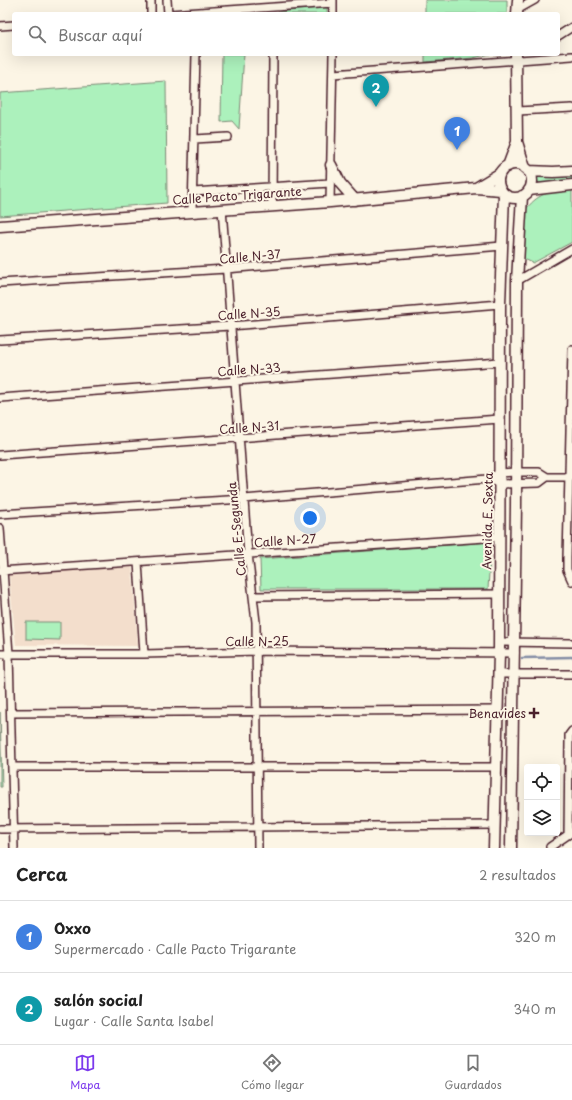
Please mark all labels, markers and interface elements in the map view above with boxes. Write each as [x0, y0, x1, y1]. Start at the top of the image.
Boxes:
search box [12, 12, 560, 56]
icon: search [26, 23, 48, 45]
text: Buscar aquí [58, 23, 142, 46]
pin: 2 [363, 74, 389, 107]
pin: 1 [444, 117, 470, 150]
street label: Calle Pacto Trigarante [172, 181, 303, 208]
street label: Calle N-37 [219, 244, 282, 268]
street label: Calle N-35 [217, 302, 281, 324]
street label: Calle N-33 [217, 358, 281, 380]
street label: Calle N-31 [218, 416, 280, 438]
street label: Avenida E. Sexta [477, 472, 497, 570]
street label: Calle E-Segunda [222, 480, 250, 577]
your location [300, 508, 320, 528]
street label: Calle N-27 [253, 529, 317, 551]
street label: Calle N-25 [225, 632, 289, 650]
place label: Benavides [469, 704, 527, 722]
marker: Benavides [529, 708, 539, 718]
map controls [524, 764, 560, 836]
button: locate [524, 764, 560, 800]
button: layers [524, 800, 560, 836]
text: Cerca [16, 861, 67, 887]
text: 2 resultados [479, 865, 556, 884]
text: Oxxo [54, 916, 91, 939]
text: 1 [26, 927, 32, 946]
text: 320 m [514, 927, 556, 946]
text: Supermercado · Calle Pacto Trigarante [54, 939, 296, 958]
text: salón social [54, 988, 143, 1011]
text: 2 [24, 999, 34, 1018]
text: 340 m [513, 999, 556, 1018]
text: Lugar · Calle Santa Isabel [54, 1011, 214, 1030]
tab: Mapa [70, 1052, 101, 1093]
tab: Cómo llegar [241, 1052, 304, 1093]
tab: Guardados [444, 1052, 502, 1093]

